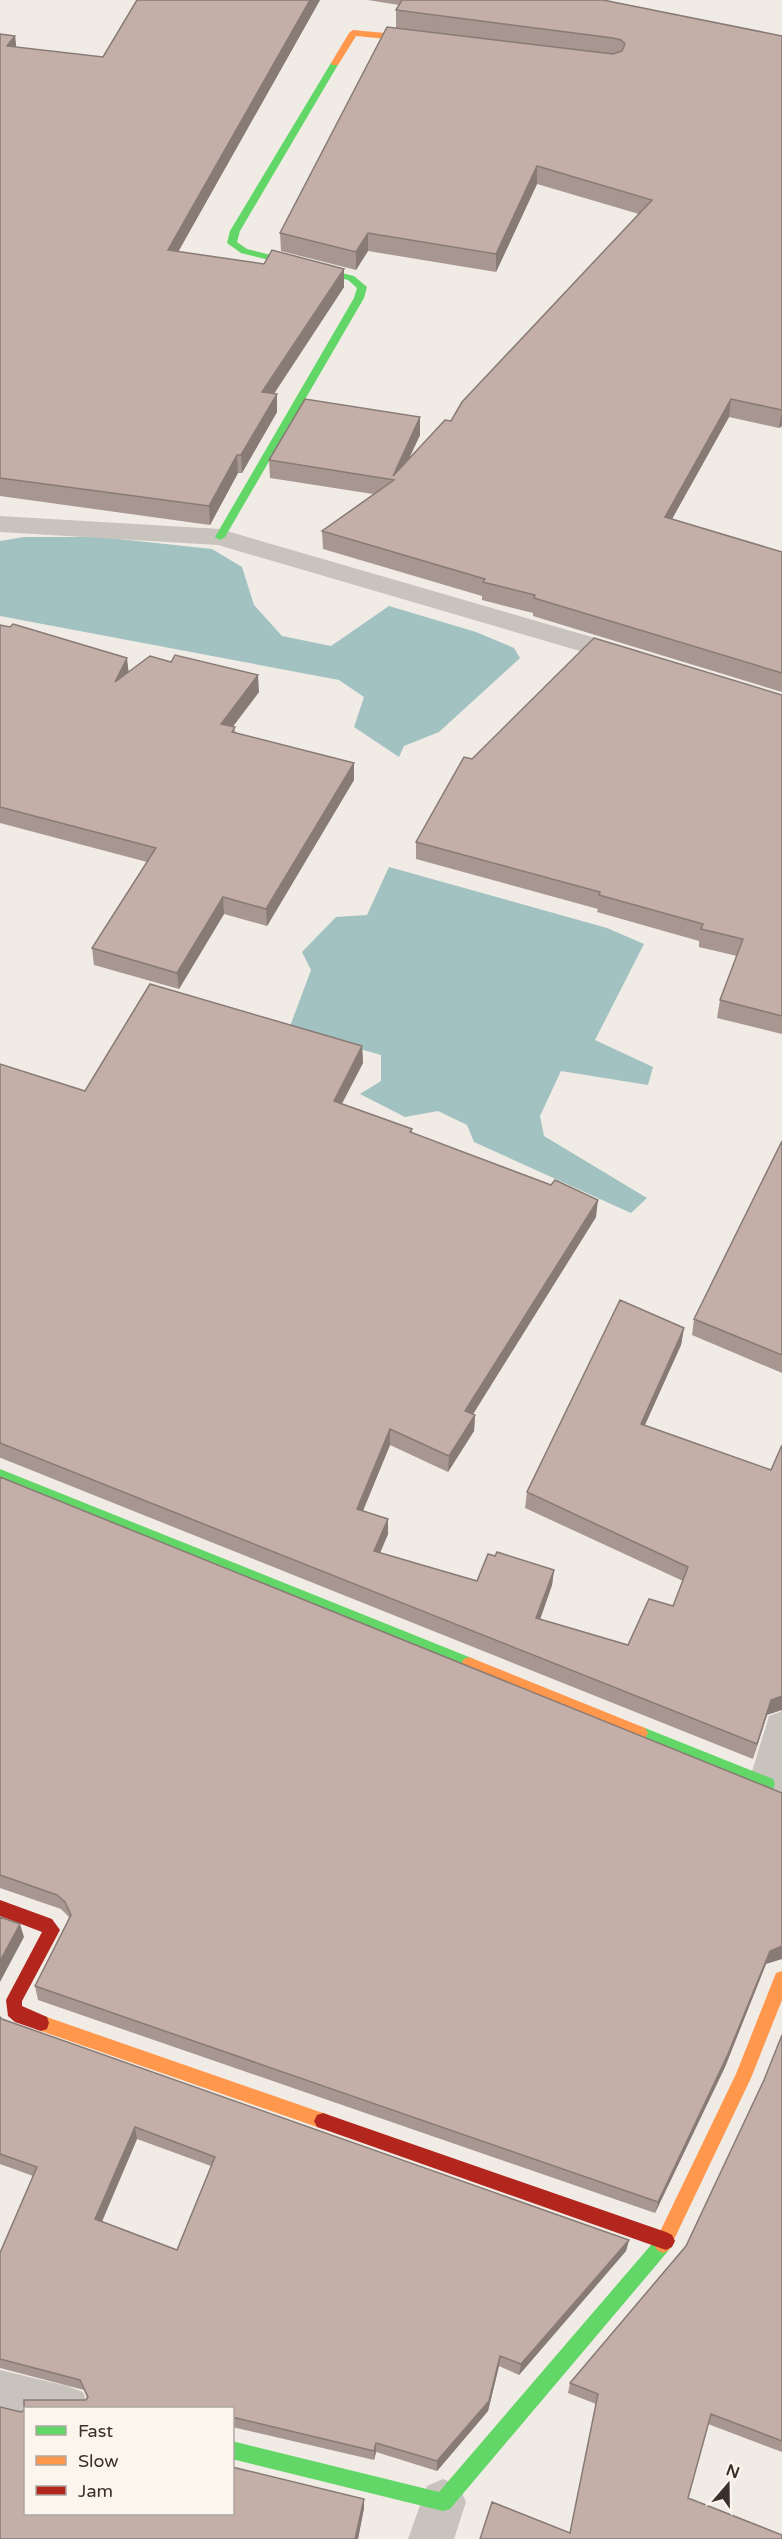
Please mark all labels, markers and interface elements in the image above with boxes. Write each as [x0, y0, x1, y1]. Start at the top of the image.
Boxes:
legend [24, 2407, 234, 2515]
text: Fast [78, 2420, 113, 2442]
text: Slow [78, 2450, 119, 2472]
north arrow [698, 2455, 758, 2515]
text: N [723, 2460, 742, 2483]
text: Jam [78, 2480, 113, 2502]

